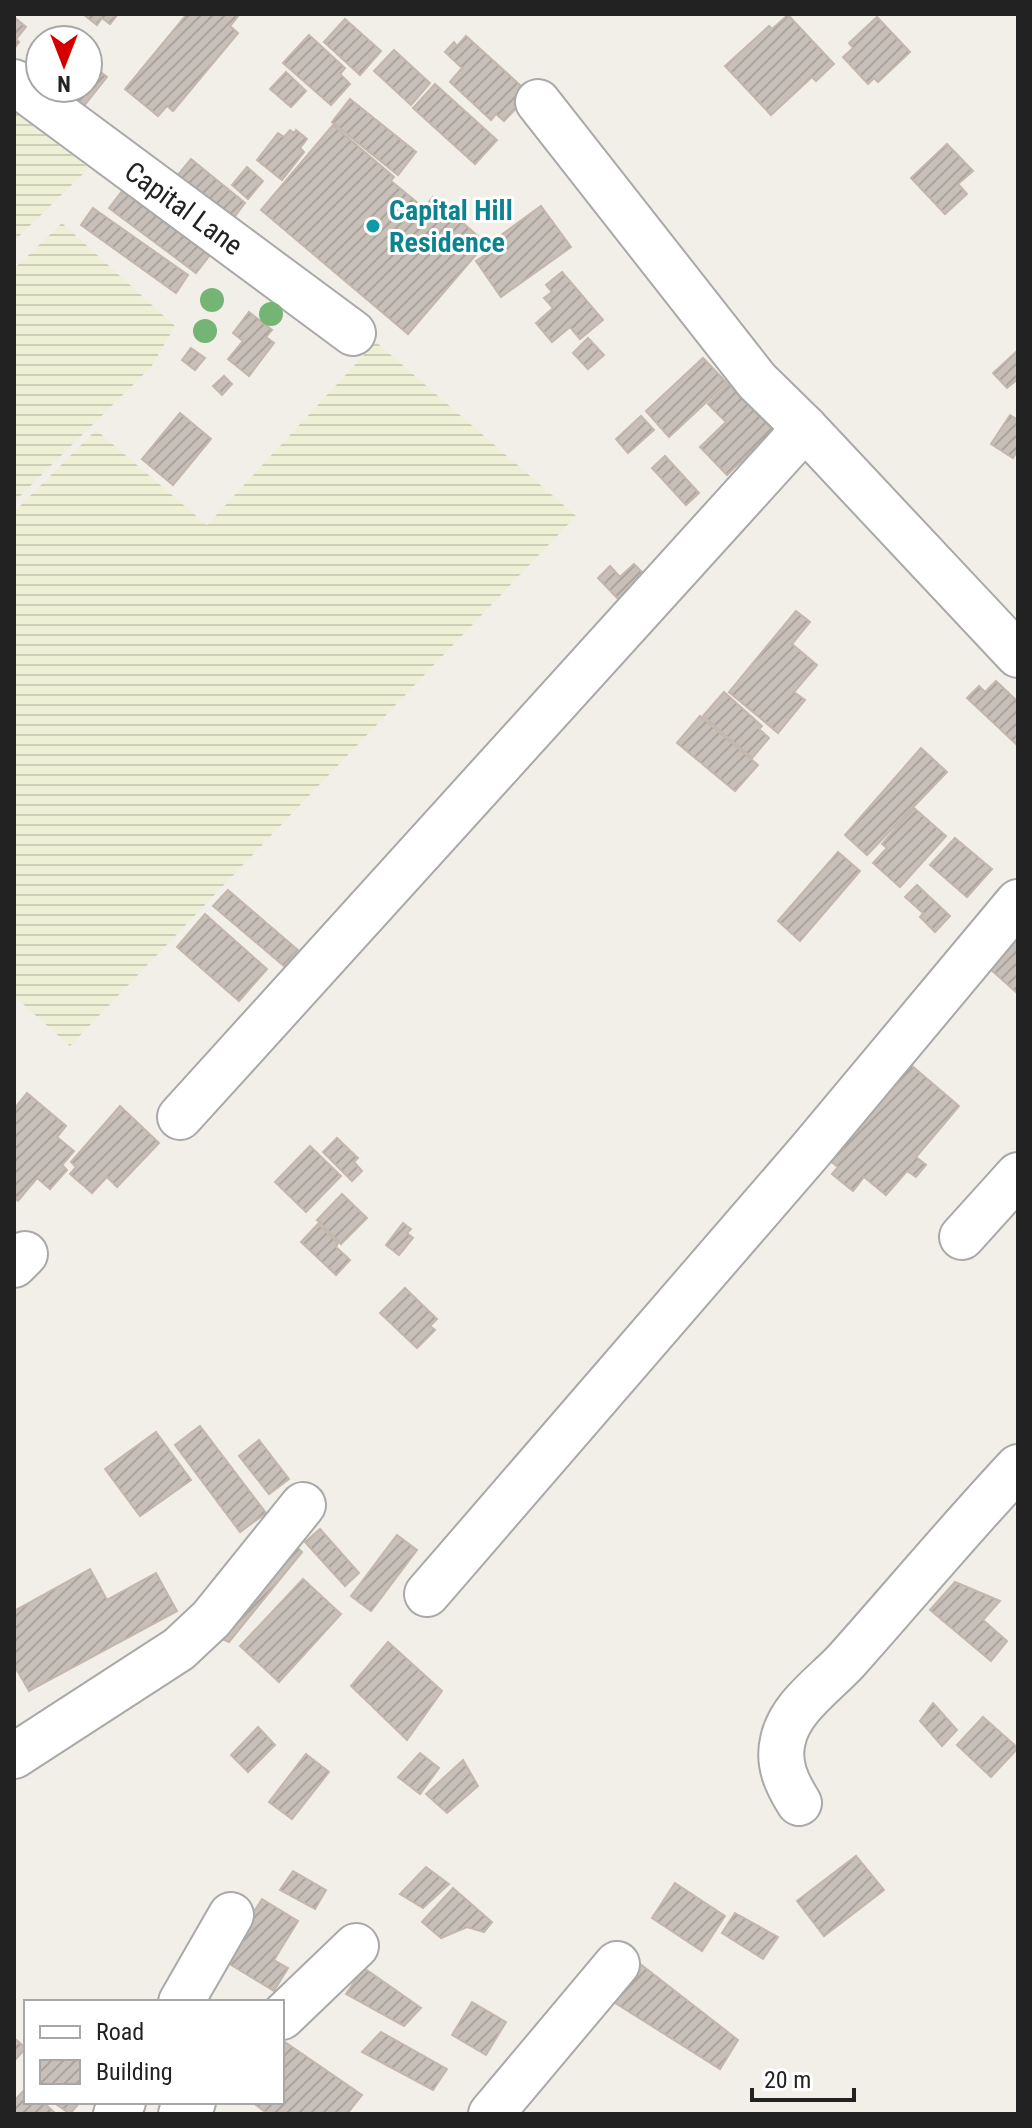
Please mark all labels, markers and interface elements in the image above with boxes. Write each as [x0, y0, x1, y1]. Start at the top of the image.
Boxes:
north arrow [24, 24, 104, 104]
text: N [57, 71, 71, 96]
street label: Capital Lane [118, 155, 249, 262]
place label: Capital Hill Residence [389, 194, 513, 259]
marker: Capital Hill Residence [364, 217, 382, 235]
legend [24, 2000, 284, 2104]
text: Road [96, 2018, 144, 2046]
scale bar [752, 2052, 854, 2102]
text: Building [96, 2058, 173, 2086]
text: 20 m [764, 2066, 811, 2094]

